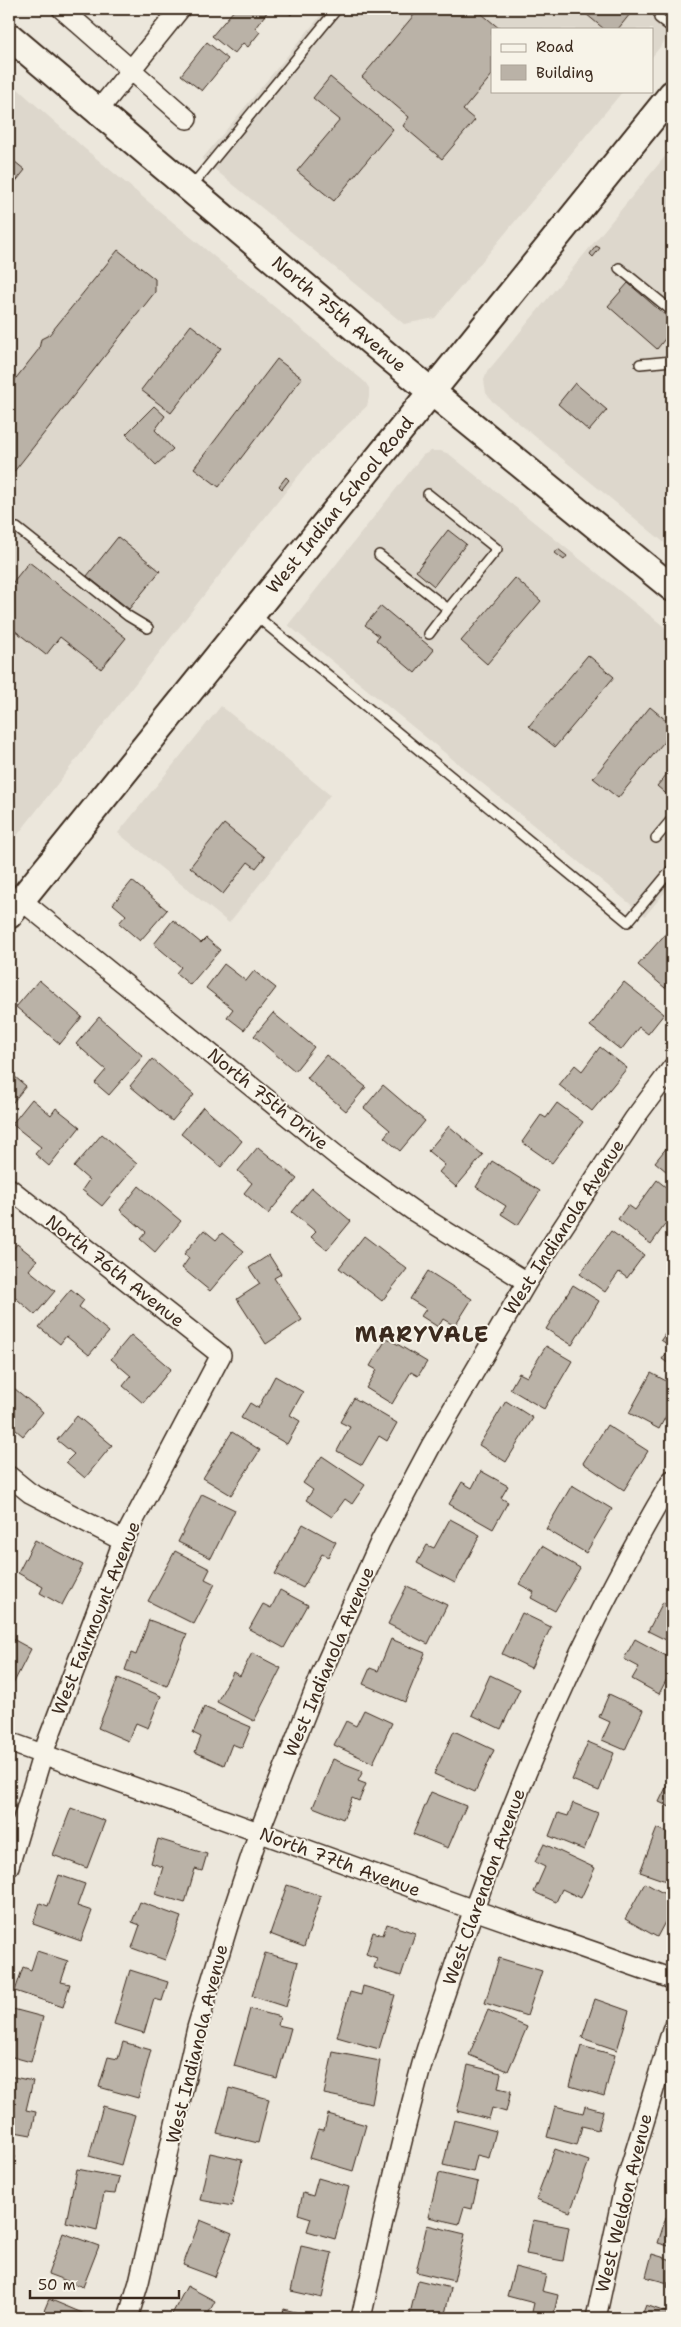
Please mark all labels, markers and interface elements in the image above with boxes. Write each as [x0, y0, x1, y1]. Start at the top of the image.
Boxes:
legend [491, 28, 654, 92]
text: Road [536, 37, 574, 57]
text: Building [536, 63, 593, 83]
street label: North 75th Avenue [267, 251, 411, 377]
street label: West Indian School Road [261, 411, 419, 599]
street label: North 75th Drive [202, 1043, 334, 1155]
street label: West Indianola Avenue [498, 1135, 630, 1319]
street label: North 76th Avenue [41, 1209, 189, 1333]
district label: MARYVALE [355, 1320, 489, 1349]
street label: West Fairmount Avenue [46, 1518, 146, 1718]
street label: West Indianola Avenue [278, 1563, 380, 1761]
street label: West Clarendon Avenue [437, 1785, 531, 1989]
street label: North 77th Avenue [256, 1822, 424, 1902]
street label: West Indianola Avenue [161, 1942, 233, 2146]
street label: West Weldon Avenue [590, 2111, 658, 2295]
scale bar [30, 2267, 179, 2299]
text: 50 m [38, 2275, 76, 2295]

